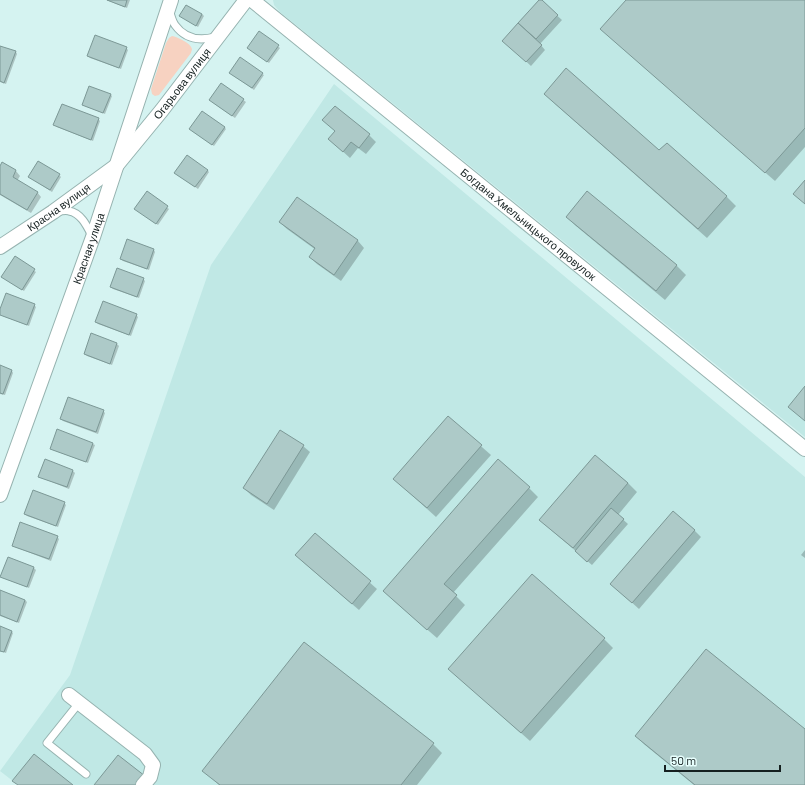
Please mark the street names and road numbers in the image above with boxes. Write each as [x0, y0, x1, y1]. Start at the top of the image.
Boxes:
street label: Огарьова вулиця [150, 45, 213, 122]
street label: Богдана Хмельницького провулок [458, 165, 599, 283]
street label: Красна вулиця [24, 180, 93, 233]
street label: Красная улица [70, 210, 107, 286]

